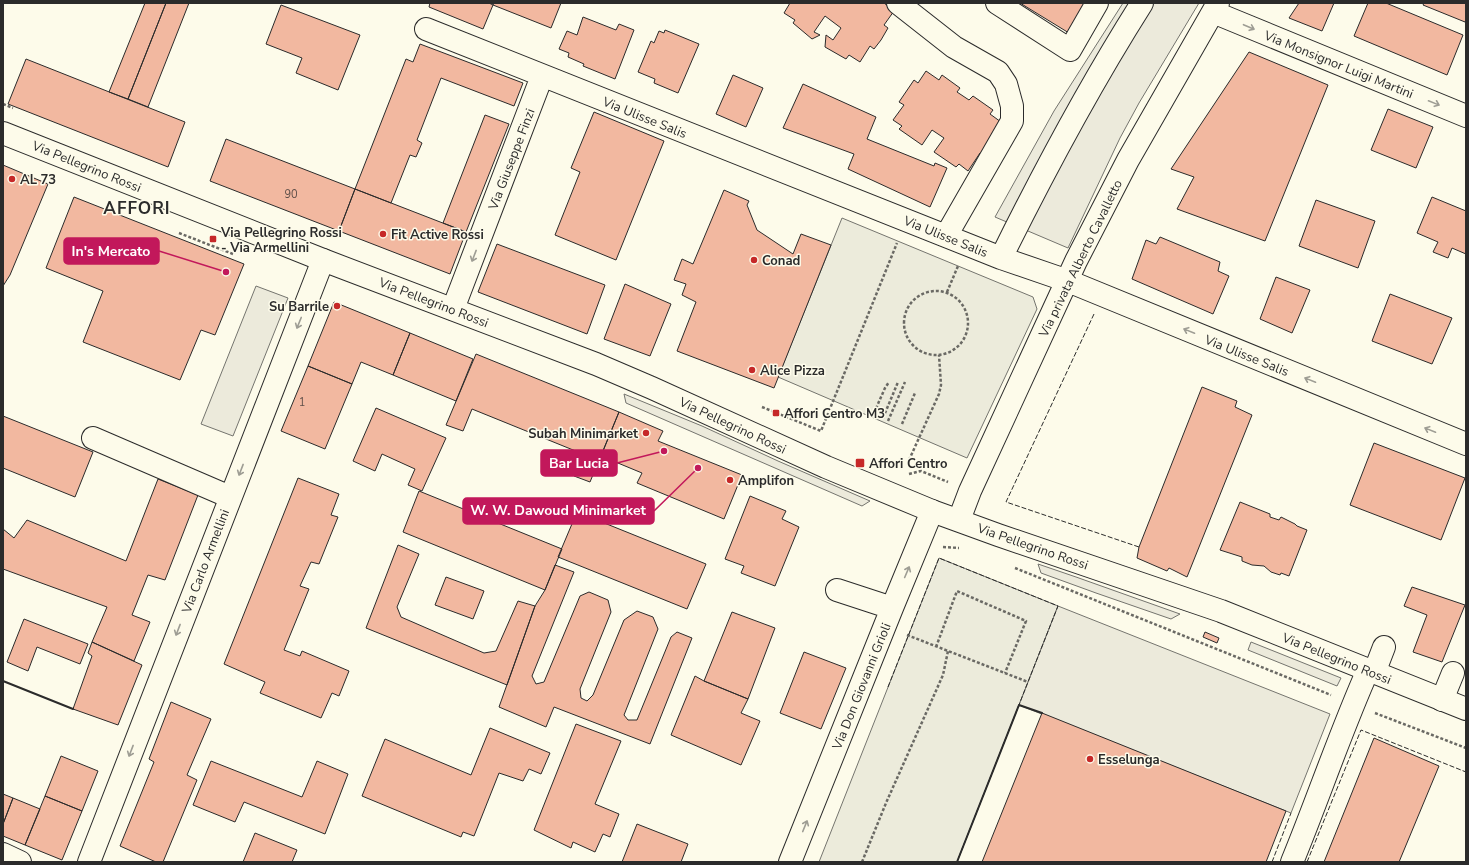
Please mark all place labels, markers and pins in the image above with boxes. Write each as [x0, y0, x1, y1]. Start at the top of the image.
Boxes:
place label: AL 73 [20, 171, 56, 189]
marker: AL 73 [7, 174, 17, 184]
place label: Via Pellegrino Rossi - Via Armellini [220, 224, 342, 257]
place label: Fit Active Rossi [391, 226, 484, 244]
marker: Fit Active Rossi [378, 229, 388, 239]
marker: Via Pellegrino Rossi - Via Armellini [208, 234, 218, 244]
callout: In's Mercato [64, 238, 159, 264]
place label: Conad [762, 252, 800, 270]
marker: Conad [749, 255, 759, 265]
place label: Su Barrile [269, 298, 329, 316]
marker: Su Barrile [332, 301, 342, 311]
place label: Alice Pizza [760, 362, 825, 380]
marker: Alice Pizza [747, 365, 757, 375]
place label: Affori Centro M3 [784, 405, 885, 423]
marker: Affori Centro M3 [771, 408, 781, 418]
place label: Subah Minimarket [528, 425, 639, 443]
marker: Subah Minimarket [641, 428, 651, 438]
callout: Bar Lucia [541, 450, 617, 476]
place label: Affori Centro [869, 455, 947, 473]
marker: Affori Centro [854, 457, 866, 469]
place label: Amplifon [738, 472, 794, 490]
marker: Amplifon [725, 475, 735, 485]
callout: W. W. Dawoud Minimarket [463, 498, 654, 524]
place label: Esselunga [1098, 751, 1160, 769]
marker: Esselunga [1085, 754, 1095, 764]

